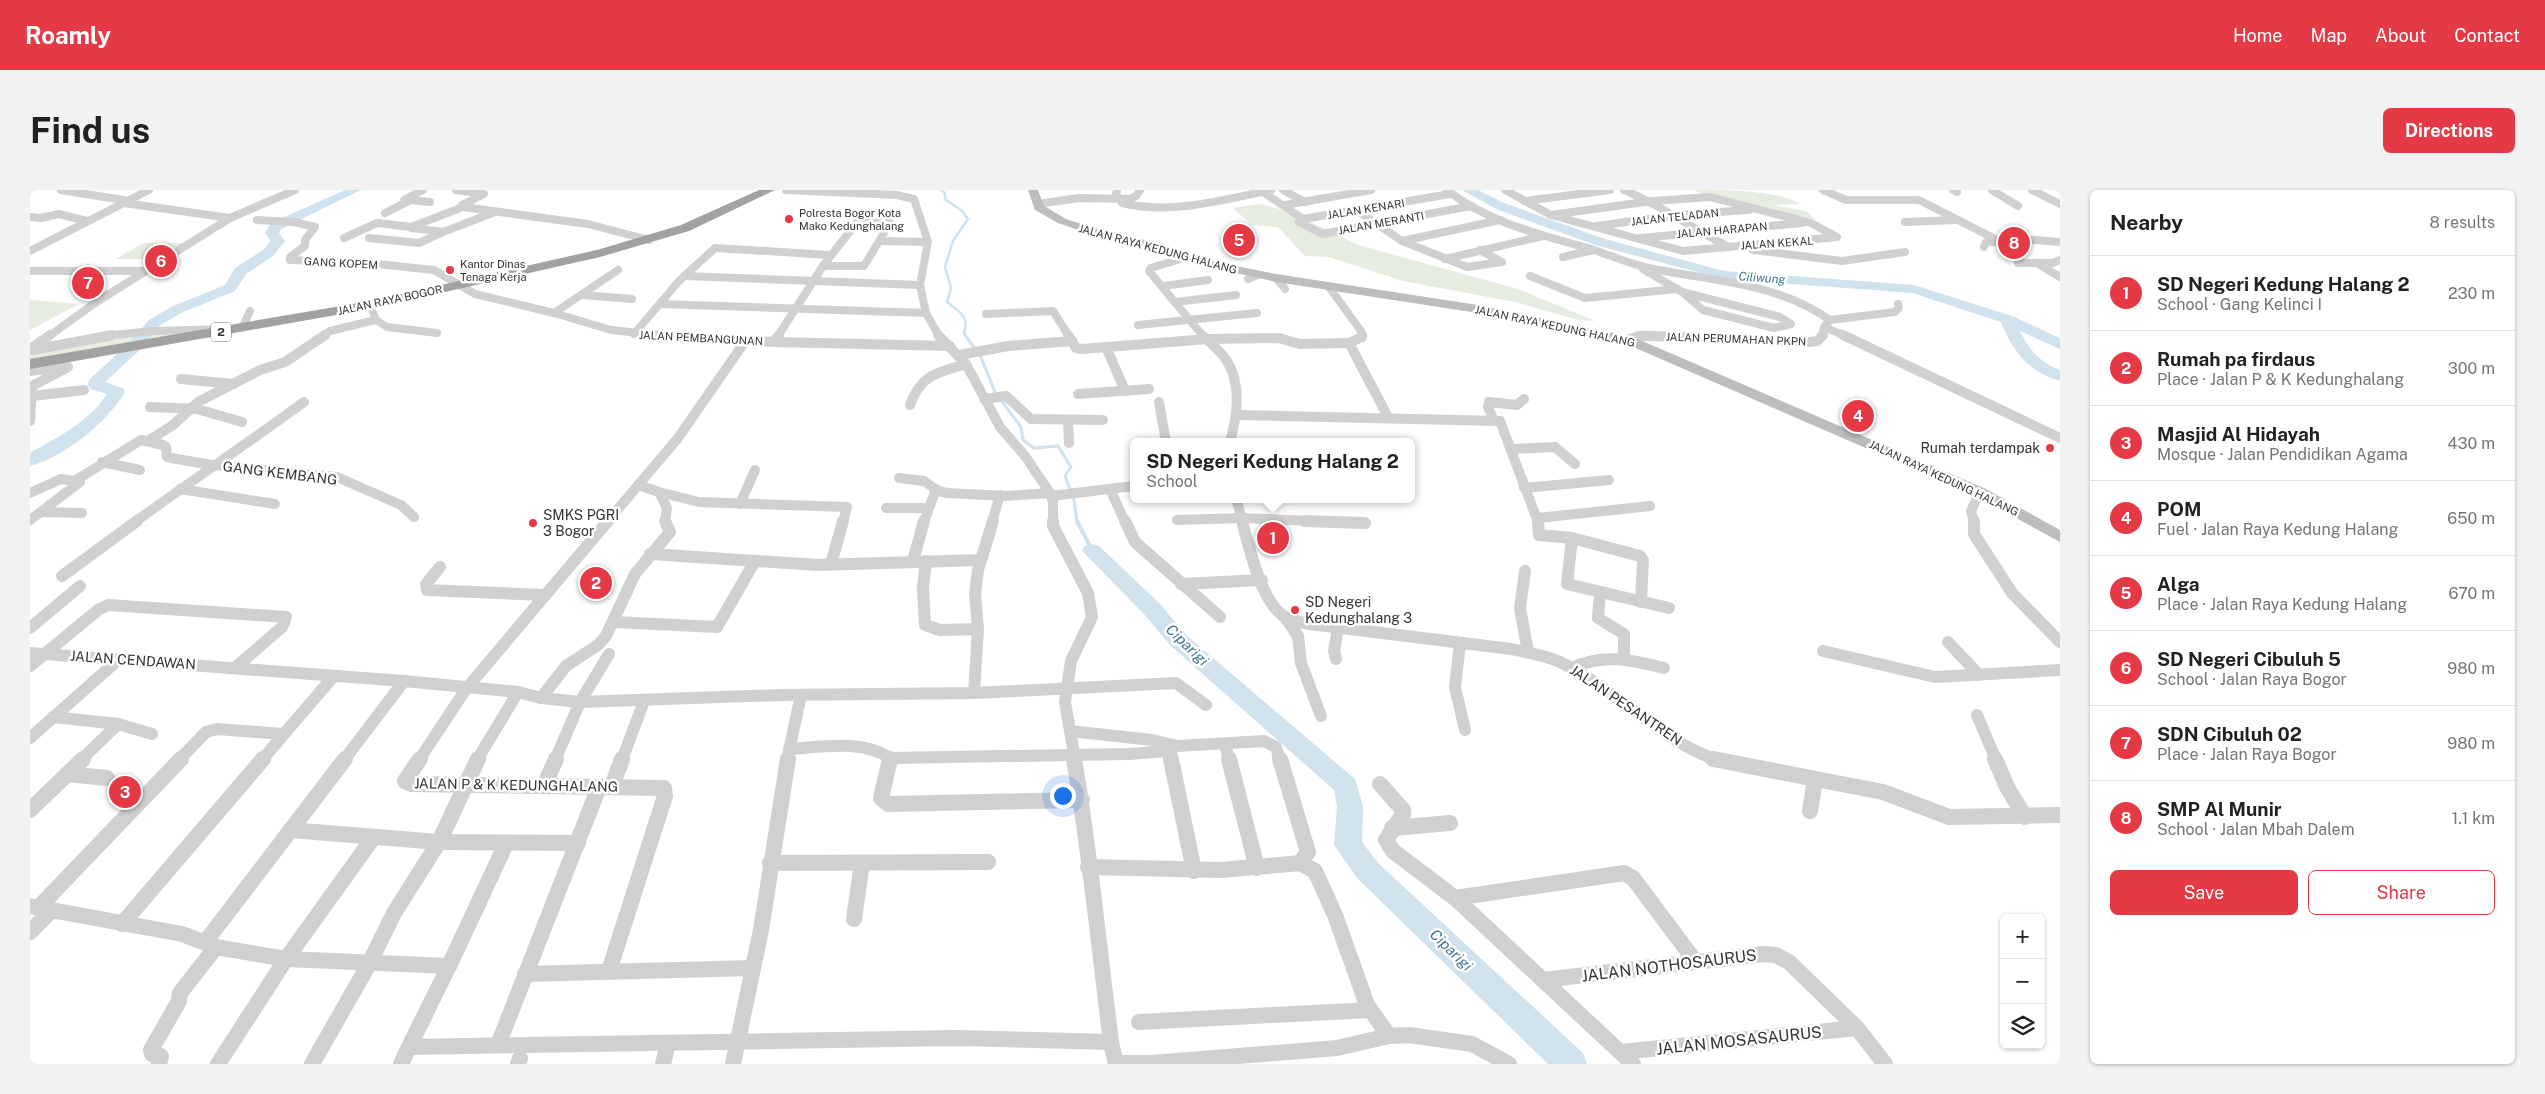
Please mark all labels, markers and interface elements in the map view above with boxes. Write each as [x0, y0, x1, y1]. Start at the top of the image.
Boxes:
text: Roamly [25, 21, 111, 49]
text: Home [2233, 25, 2283, 46]
text: Map [2311, 25, 2347, 46]
text: About [2375, 25, 2426, 46]
text: Contact [2454, 25, 2520, 46]
button: Directions [2383, 108, 2515, 153]
text: Find us [30, 110, 150, 151]
street label: JALAN KENARI [1327, 197, 1405, 221]
street label: JALAN TELADAN [1631, 206, 1719, 228]
place label: Polresta Bogor Kota Mako Kedunghalang [799, 207, 904, 232]
street label: JALAN MERANTI [1337, 210, 1425, 236]
text: Nearby [2110, 210, 2183, 235]
marker: Polresta Bogor Kota Mako Kedunghalang [783, 213, 795, 225]
text: 8 results [2430, 213, 2495, 232]
street label: JALAN HARAPAN [1676, 220, 1768, 240]
pin: 5 [1223, 221, 1255, 259]
street label: JALAN RAYA KEDUNG HALANG [1078, 222, 1238, 276]
pin: 8 [1998, 224, 2030, 262]
street label: JALAN KEKAL [1740, 234, 1814, 252]
pin: 6 [145, 242, 177, 280]
street label: GANG KOPEM [304, 255, 378, 271]
place label: Kantor Dinas Tenaga Kerja [460, 258, 527, 283]
pin: 7 [72, 264, 104, 302]
marker: Kantor Dinas Tenaga Kerja [444, 264, 456, 276]
water label: Ciliwung [1738, 269, 1787, 287]
text: SD Negeri Kedung Halang 2 [2157, 273, 2410, 295]
street label: JALAN RAYA BOGOR [337, 283, 443, 317]
text: 1 [2123, 284, 2129, 303]
text: 230 m [2448, 284, 2495, 303]
text: School · Gang Kelinci I [2157, 295, 2322, 314]
street label: JALAN RAYA KEDUNG HALANG [1474, 303, 1636, 349]
road number: 2 [211, 322, 231, 342]
street label: JALAN PEMBANGUNAN [639, 329, 763, 347]
street label: JALAN PERUMAHAN PKPN [1666, 331, 1806, 347]
text: Rumah pa firdaus [2157, 348, 2315, 370]
text: 2 [2121, 359, 2131, 378]
text: 300 m [2448, 359, 2495, 378]
text: Place · Jalan P & K Kedunghalang [2157, 370, 2404, 389]
pin: 4 [1842, 397, 1874, 435]
text: Masjid Al Hidayah [2157, 423, 2320, 445]
text: 3 [2121, 434, 2131, 453]
text: 430 m [2447, 434, 2495, 453]
popup [1130, 438, 1415, 503]
street label: JALAN RAYA KEDUNG HALANG [1867, 438, 2021, 518]
place label: Rumah terdampak [1921, 440, 2040, 456]
marker: Rumah terdampak [2044, 442, 2056, 454]
text: Mosque · Jalan Pendidikan Agama [2157, 445, 2408, 464]
text: SD Negeri Kedung Halang 2 [1146, 450, 1399, 472]
street label: GANG KEMBANG [222, 458, 338, 488]
text: School [1146, 472, 1198, 491]
text: POM [2157, 498, 2201, 520]
place label: SMKS PGRI 3 Bogor [543, 507, 619, 539]
text: 4 [2121, 509, 2131, 528]
text: 650 m [2447, 509, 2495, 528]
marker: SMKS PGRI 3 Bogor [527, 517, 539, 529]
pin: 1 [1257, 519, 1289, 557]
text: Fuel · Jalan Raya Kedung Halang [2157, 520, 2398, 539]
pin: 2 [580, 564, 612, 602]
text: Alga [2157, 573, 2200, 595]
text: 5 [2121, 584, 2131, 603]
text: 670 m [2449, 584, 2495, 603]
place label: SD Negeri Kedunghalang 3 [1305, 594, 1412, 626]
text: Place · Jalan Raya Kedung Halang [2157, 595, 2407, 614]
marker: SD Negeri Kedunghalang 3 [1289, 604, 1301, 616]
water label: Ciparigi [1163, 620, 1212, 669]
street label: JALAN CENDAWAN [70, 648, 196, 672]
text: SD Negeri Cibuluh 5 [2157, 648, 2341, 670]
text: 6 [2121, 659, 2131, 678]
text: 980 m [2447, 659, 2495, 678]
street label: JALAN PESANTREN [1567, 662, 1685, 748]
text: School · Jalan Raya Bogor [2157, 670, 2347, 689]
text: SDN Cibuluh 02 [2157, 723, 2302, 745]
text: 7 [2121, 734, 2131, 753]
text: 980 m [2447, 734, 2495, 753]
text: Place · Jalan Raya Bogor [2157, 745, 2337, 764]
pin: 3 [109, 773, 141, 811]
street label: JALAN P & K KEDUNGHALANG [414, 775, 618, 795]
your location [1050, 783, 1076, 809]
text: SMP Al Munir [2157, 798, 2282, 820]
text: 8 [2121, 809, 2131, 828]
text: 1.1 km [2452, 809, 2495, 828]
text: School · Jalan Mbah Dalem [2157, 820, 2354, 839]
button: Save [2110, 870, 2298, 915]
button: Share [2308, 870, 2495, 915]
map controls [2000, 914, 2045, 1049]
button: + [2000, 914, 2045, 959]
water label: Ciparigi [1427, 925, 1476, 974]
street label: JALAN NOTHOSAURUS [1580, 945, 1758, 986]
button: − [2000, 959, 2045, 1004]
button: layers [2000, 1004, 2045, 1049]
street label: JALAN MOSASAURUS [1655, 1022, 1823, 1059]

